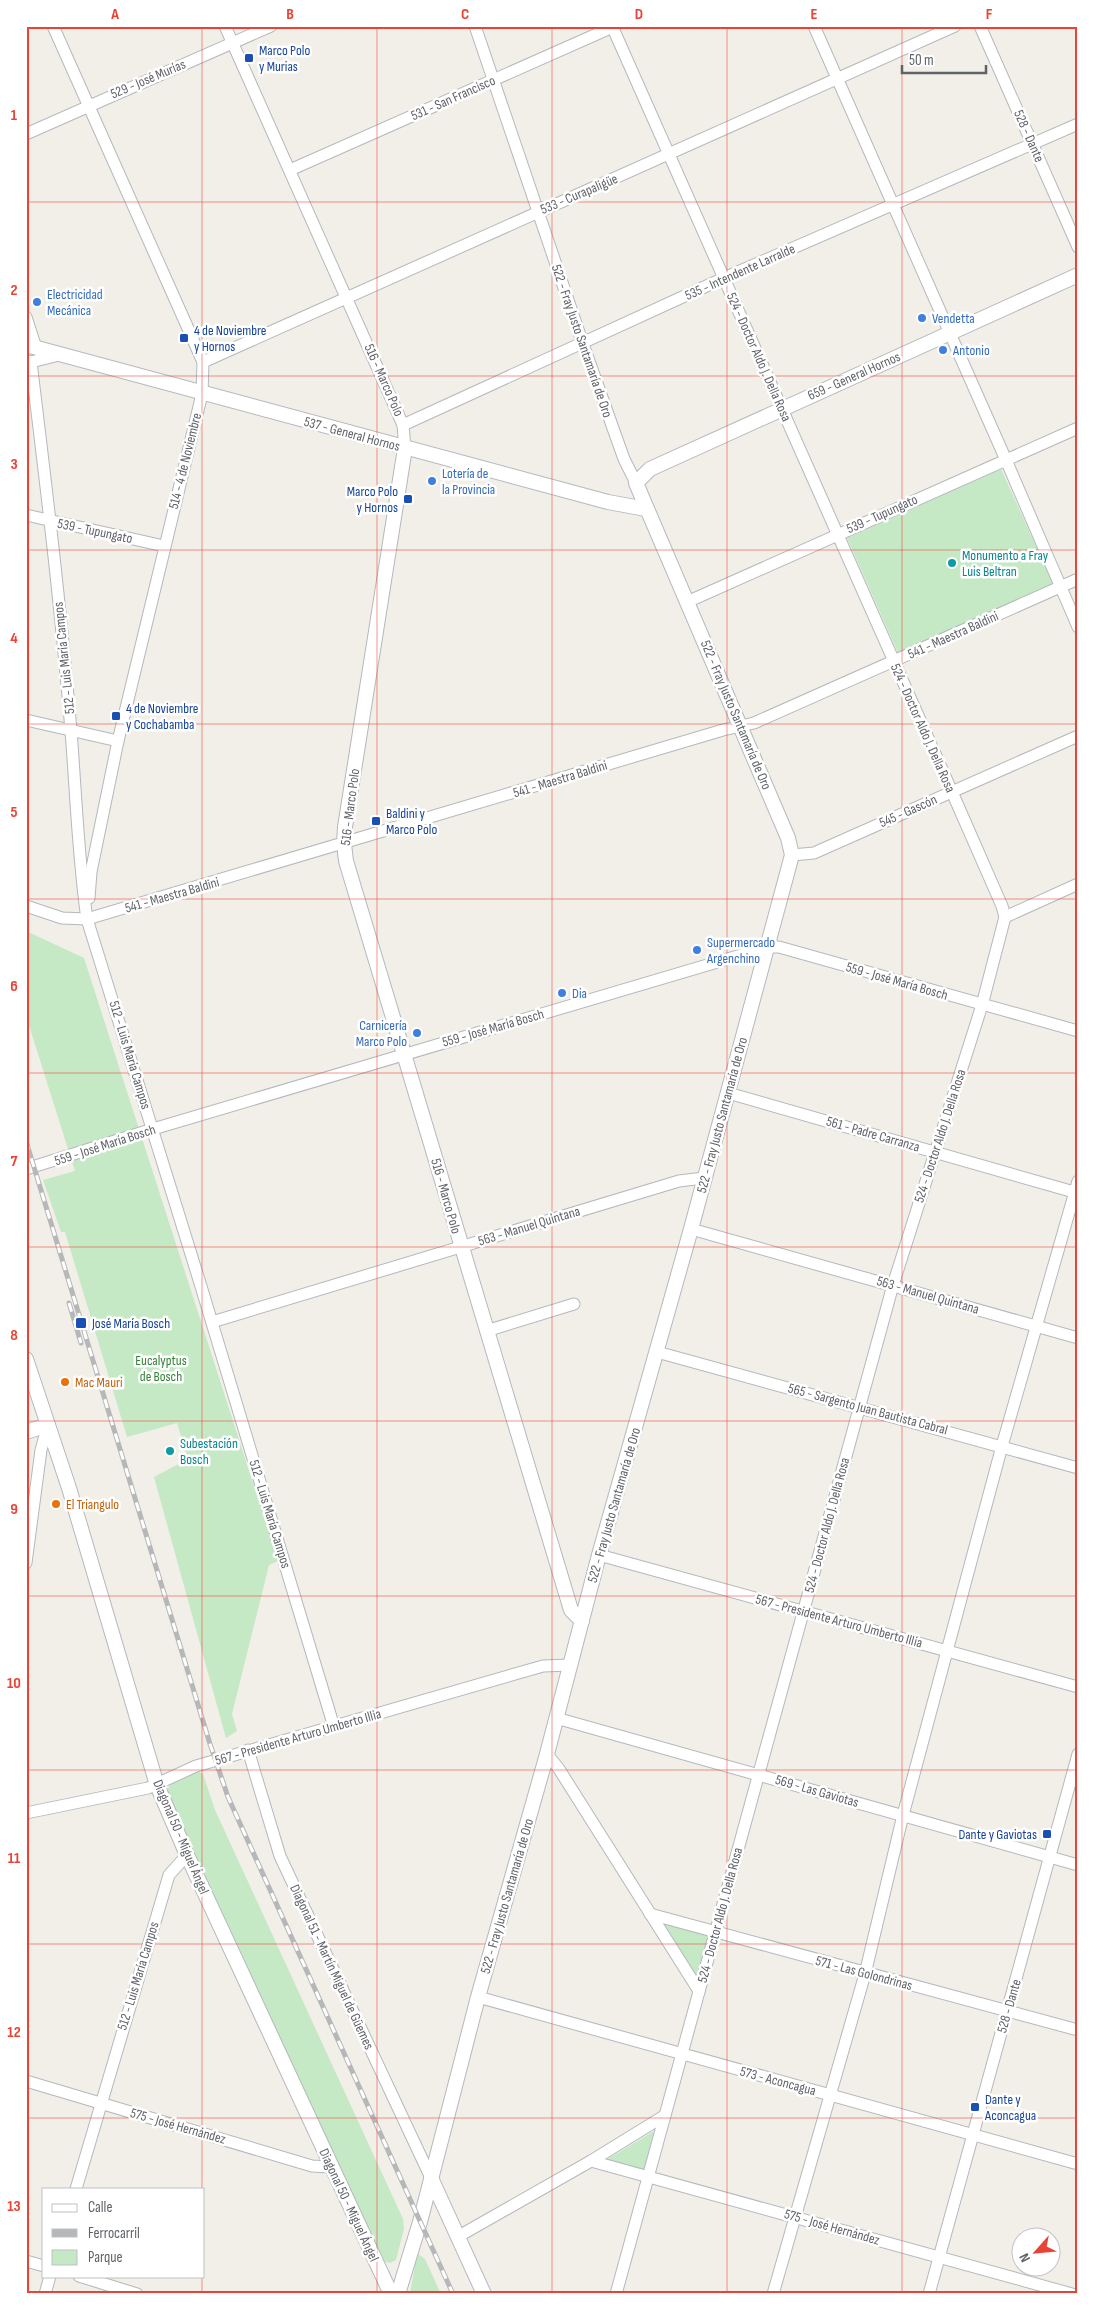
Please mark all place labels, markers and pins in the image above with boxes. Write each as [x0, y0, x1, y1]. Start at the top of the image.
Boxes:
place label: Marco Polo y Murias [259, 42, 310, 75]
marker: Marco Polo y Murias [243, 52, 255, 64]
place label: Electricidad Mecánica [47, 286, 103, 319]
marker: Electricidad Mecánica [31, 296, 43, 308]
place label: Vendetta [932, 310, 975, 327]
marker: Vendetta [916, 312, 928, 324]
place label: 4 de Noviembre y Hornos [194, 322, 266, 355]
marker: 4 de Noviembre y Hornos [178, 332, 190, 344]
place label: Antonio [952, 342, 990, 359]
marker: Antonio [937, 344, 949, 356]
place label: Lotería de la Provincia [442, 465, 495, 498]
marker: Lotería de la Provincia [426, 475, 438, 487]
place label: Marco Polo y Hornos [347, 483, 398, 516]
marker: Marco Polo y Hornos [402, 493, 414, 505]
place label: Monumento a Fray Luis Beltran [962, 547, 1049, 580]
marker: Monumento a Fray Luis Beltran [946, 557, 958, 569]
place label: 4 de Noviembre y Cochabamba [126, 700, 198, 733]
marker: 4 de Noviembre y Cochabamba [110, 710, 122, 722]
place label: Baldini y Marco Polo [386, 805, 437, 838]
marker: Baldini y Marco Polo [370, 815, 382, 827]
place label: Supermercado Argenchino [706, 934, 775, 967]
marker: Supermercado Argenchino [691, 944, 703, 956]
place label: Dia [572, 985, 587, 1002]
marker: Dia [556, 987, 568, 999]
place label: Carnicería Marco Polo [356, 1017, 407, 1050]
marker: Carnicería Marco Polo [411, 1027, 423, 1039]
place label: José María Bosch [91, 1315, 170, 1332]
marker: José María Bosch [74, 1316, 88, 1330]
place label: Mac Mauri [75, 1374, 123, 1391]
marker: Mac Mauri [59, 1376, 71, 1388]
place label: Subestación Bosch [180, 1435, 238, 1468]
marker: Subestación Bosch [164, 1445, 176, 1457]
place label: El Triangulo [66, 1496, 119, 1513]
marker: El Triangulo [50, 1498, 62, 1510]
place label: Dante y Gaviotas [958, 1826, 1037, 1843]
marker: Dante y Gaviotas [1041, 1828, 1053, 1840]
place label: Dante y Aconcagua [984, 2091, 1036, 2124]
marker: Dante y Aconcagua [969, 2101, 981, 2113]

